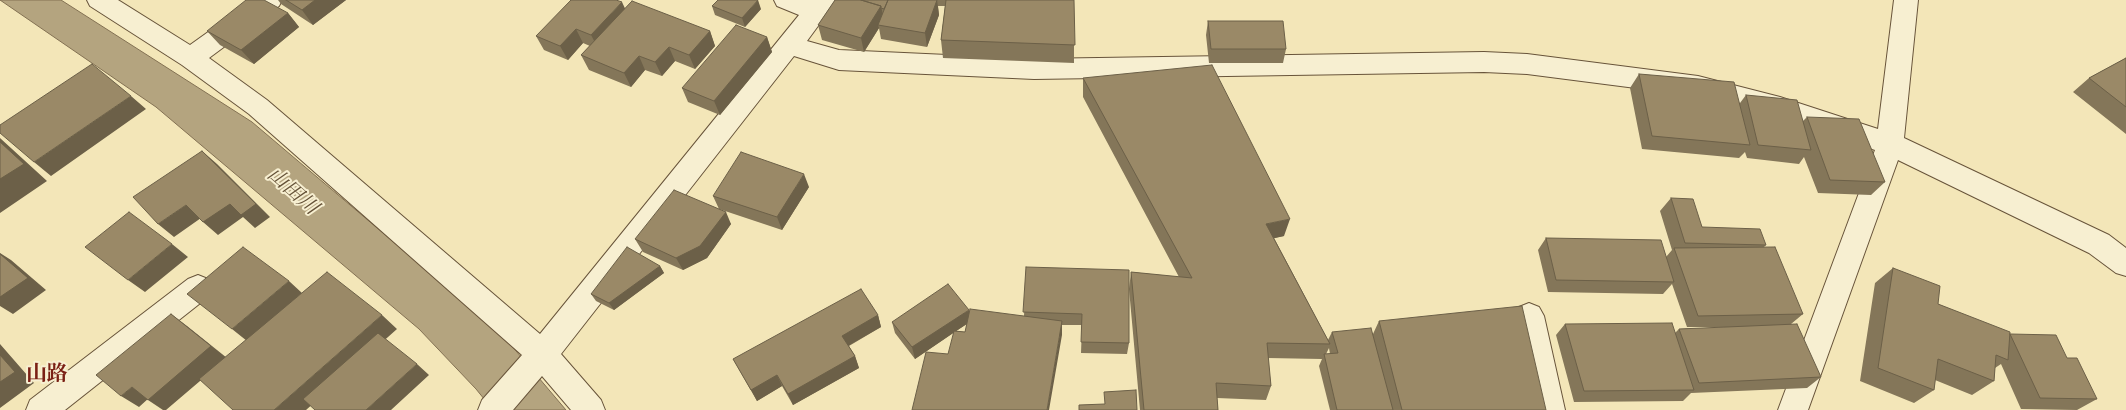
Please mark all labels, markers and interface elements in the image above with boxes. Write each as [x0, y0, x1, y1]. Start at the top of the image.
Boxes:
water label: 山田川 [260, 164, 322, 222]
district label: 山路 [26, 363, 68, 389]

